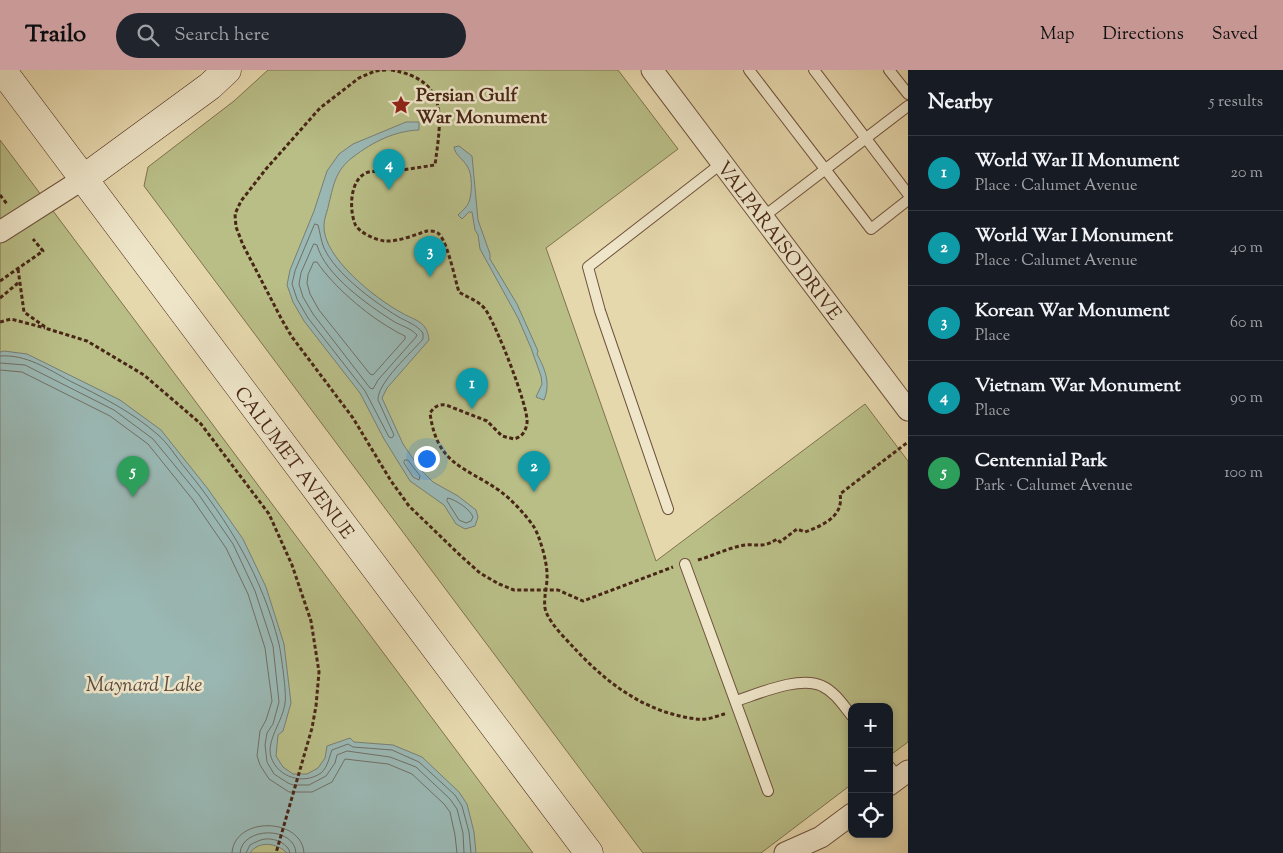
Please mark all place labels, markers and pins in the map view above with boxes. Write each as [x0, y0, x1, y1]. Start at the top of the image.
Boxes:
place label: Persian Gulf War Monument [416, 83, 548, 132]
place icon: Persian Gulf War Monument [390, 94, 412, 116]
pin: 4 [373, 149, 405, 190]
pin: 3 [414, 236, 446, 277]
pin: 1 [456, 368, 488, 409]
pin: 2 [518, 451, 550, 492]
pin: 5 [117, 456, 149, 497]

